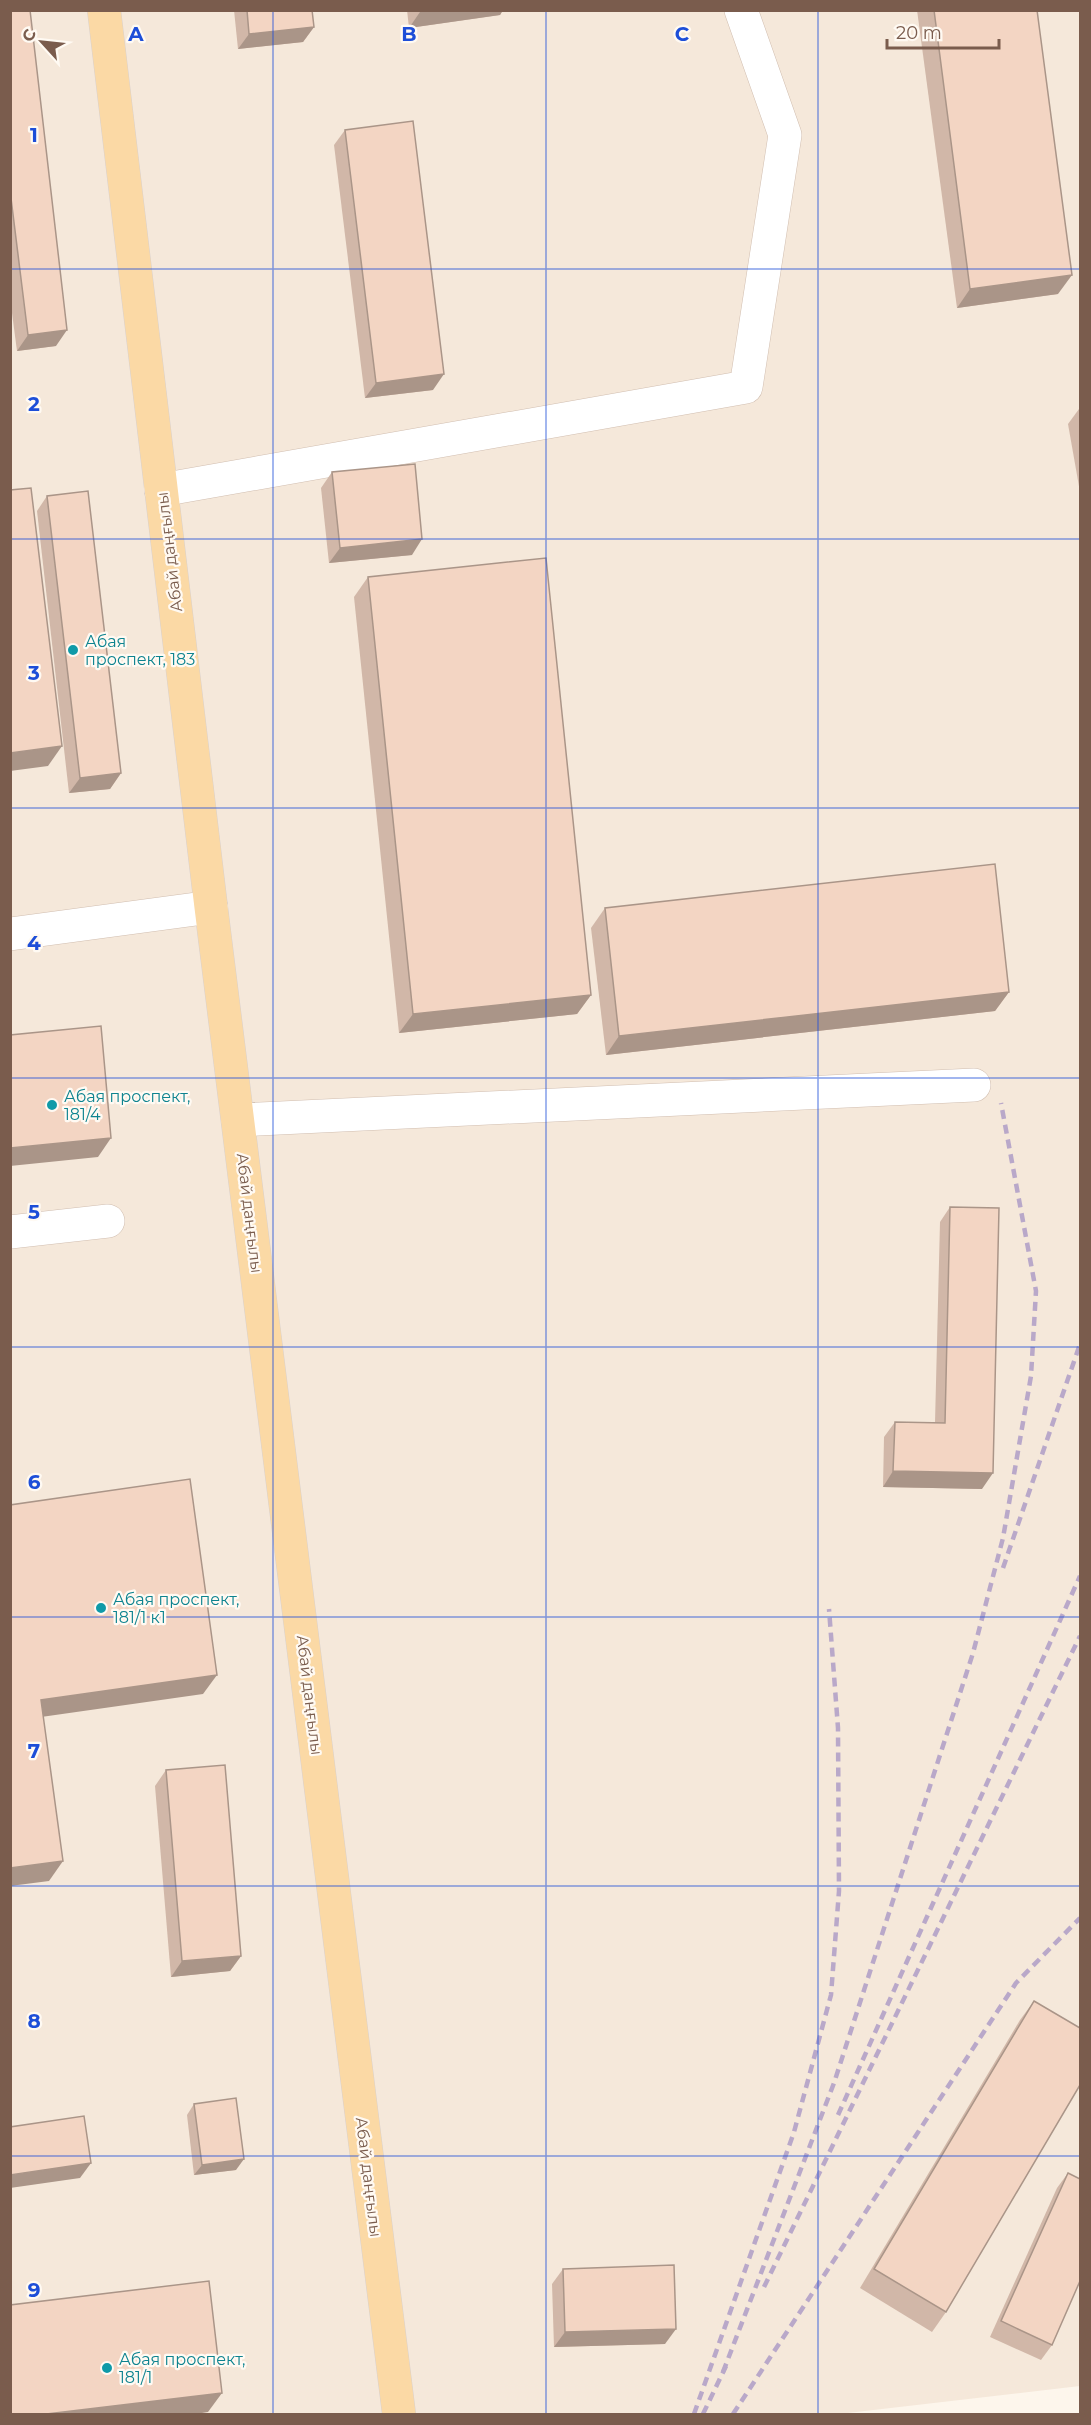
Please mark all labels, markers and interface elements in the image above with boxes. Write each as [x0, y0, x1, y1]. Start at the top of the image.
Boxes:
north arrow [12, 12, 72, 72]
scale bar [887, 12, 1000, 50]
text: A [127, 22, 144, 46]
text: B [401, 22, 417, 46]
text: C [675, 22, 690, 46]
text: 20 m [896, 22, 942, 44]
text: С [18, 26, 40, 45]
text: 1 [30, 123, 38, 147]
text: 2 [28, 392, 40, 416]
street label: Абай даңғылы [153, 491, 186, 613]
place label: Абая проспект, 183 [85, 632, 195, 669]
marker: Абая проспект, 183 [66, 643, 80, 657]
text: 3 [27, 661, 40, 685]
text: 4 [27, 931, 41, 955]
place label: Абая проспект, 181/4 [64, 1087, 190, 1124]
marker: Абая проспект, 181/4 [45, 1098, 59, 1112]
street label: Абай даңғылы [233, 1152, 266, 1274]
text: 5 [28, 1200, 40, 1224]
text: 6 [28, 1470, 41, 1494]
place label: Абая проспект, 181/1 к1 [113, 1590, 239, 1627]
marker: Абая проспект, 181/1 к1 [94, 1601, 108, 1615]
street label: Абай даңғылы [293, 1634, 326, 1756]
text: 7 [28, 1739, 40, 1763]
text: 8 [27, 2009, 41, 2033]
street label: Абай даңғылы [352, 2116, 385, 2238]
text: 9 [28, 2278, 40, 2302]
place label: Абая проспект, 181/1 [119, 2350, 245, 2387]
marker: Абая проспект, 181/1 [100, 2361, 114, 2375]

